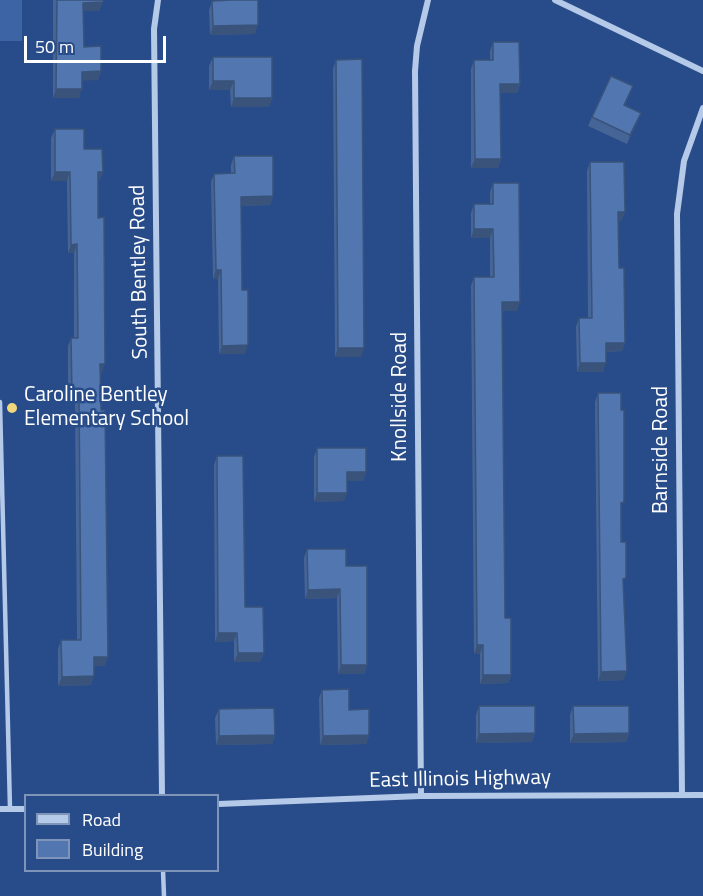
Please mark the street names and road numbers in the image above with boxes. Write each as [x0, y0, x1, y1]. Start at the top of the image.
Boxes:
street label: South Bentley Road [126, 185, 154, 359]
street label: Knollside Road [388, 332, 414, 462]
street label: Barnside Road [649, 386, 675, 514]
street label: East Illinois Highway [369, 766, 551, 794]

